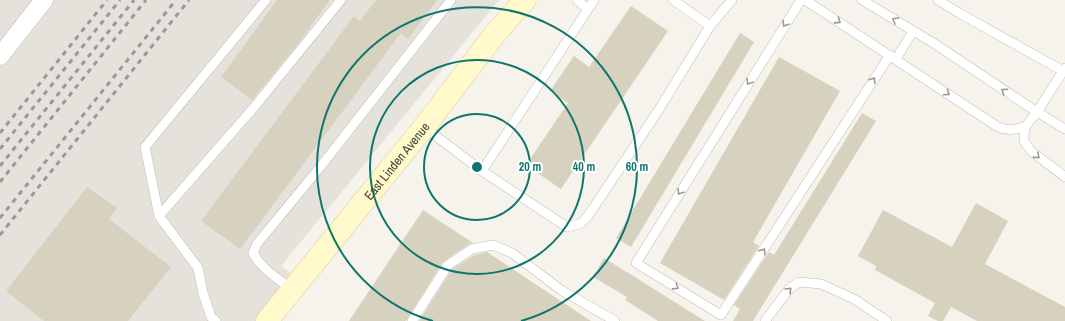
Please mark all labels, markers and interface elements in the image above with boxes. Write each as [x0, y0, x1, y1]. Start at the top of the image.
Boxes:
one-way arrow [834, 16, 841, 24]
one-way arrow [892, 17, 899, 25]
one-way arrow [783, 20, 790, 27]
one-way arrow [747, 78, 754, 85]
one-way arrow [868, 78, 875, 85]
one-way arrow [942, 88, 949, 95]
one-way arrow [1001, 88, 1008, 95]
street label: East Linden Avenue [360, 119, 433, 203]
one-way arrow [1033, 152, 1040, 159]
text: 20 m [519, 159, 541, 175]
text: 40 m [573, 159, 595, 175]
text: 60 m [626, 159, 648, 175]
centre of rings [470, 160, 484, 174]
one-way arrow [678, 188, 685, 195]
one-way arrow [758, 248, 766, 255]
one-way arrow [672, 283, 679, 290]
one-way arrow [784, 287, 792, 295]

